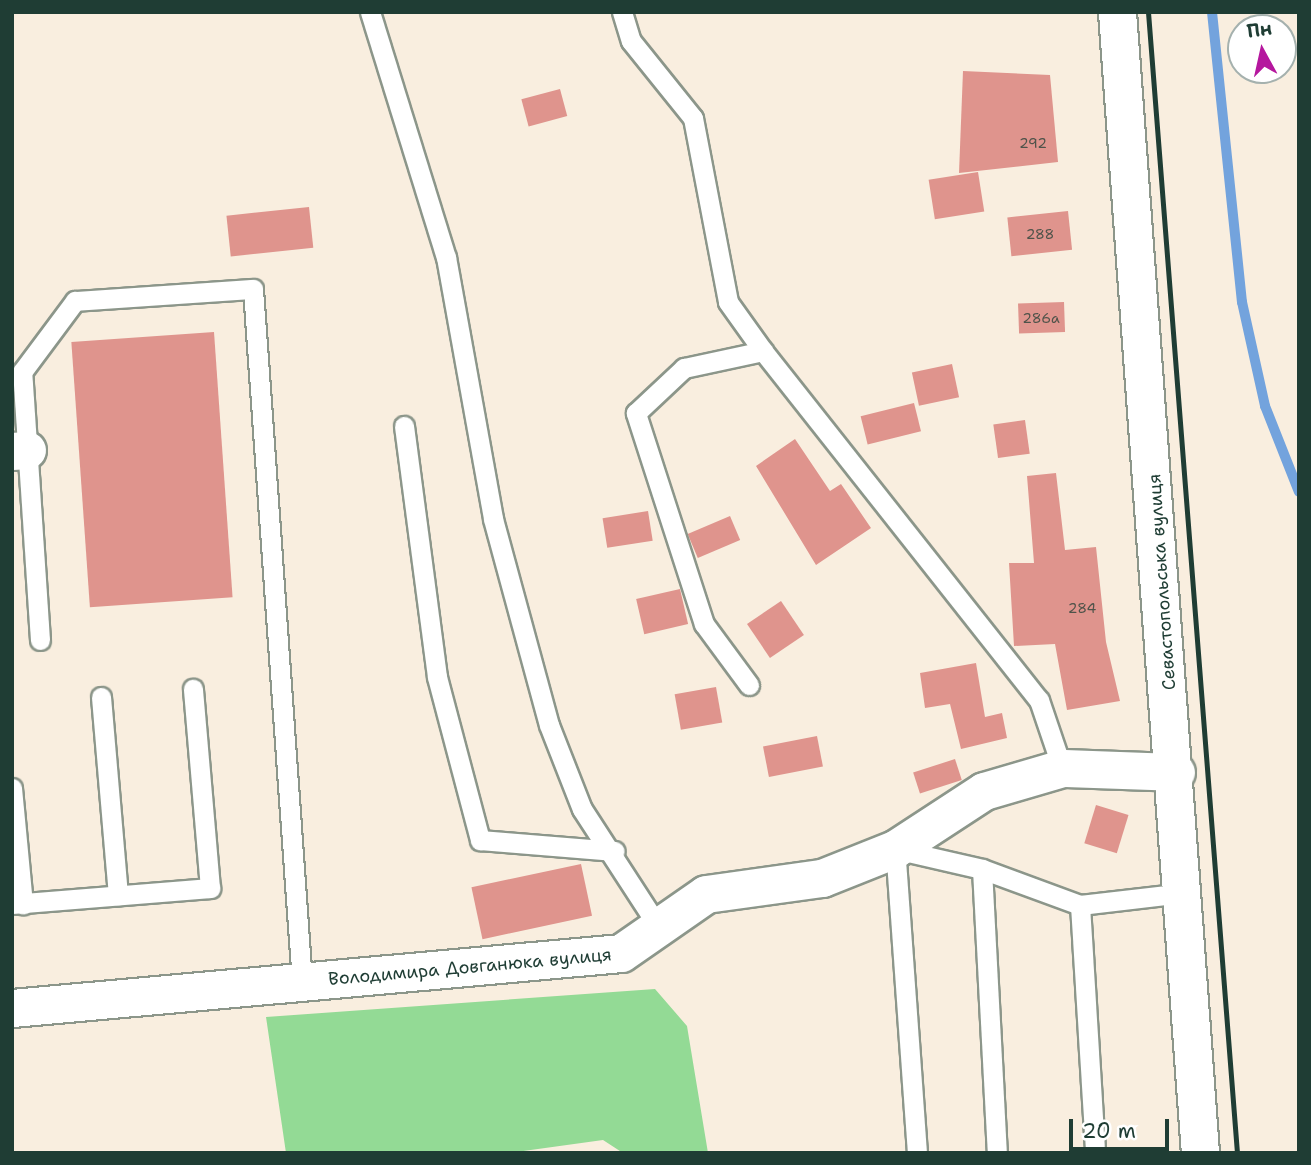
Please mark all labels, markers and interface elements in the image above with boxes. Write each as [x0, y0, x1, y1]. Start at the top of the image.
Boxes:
north arrow [1227, 14, 1297, 84]
text: Пн [1245, 16, 1273, 44]
house number: 292 [1019, 135, 1047, 151]
house number: 288 [1026, 226, 1054, 242]
house number: 286а [1022, 310, 1060, 326]
street label: Севастопольська вулиця [1144, 473, 1180, 691]
house number: 284 [1068, 600, 1096, 616]
street label: Володимира Довганюка вулиця [327, 944, 613, 990]
scale bar [1073, 1106, 1173, 1150]
text: 20 m [1082, 1117, 1136, 1145]

